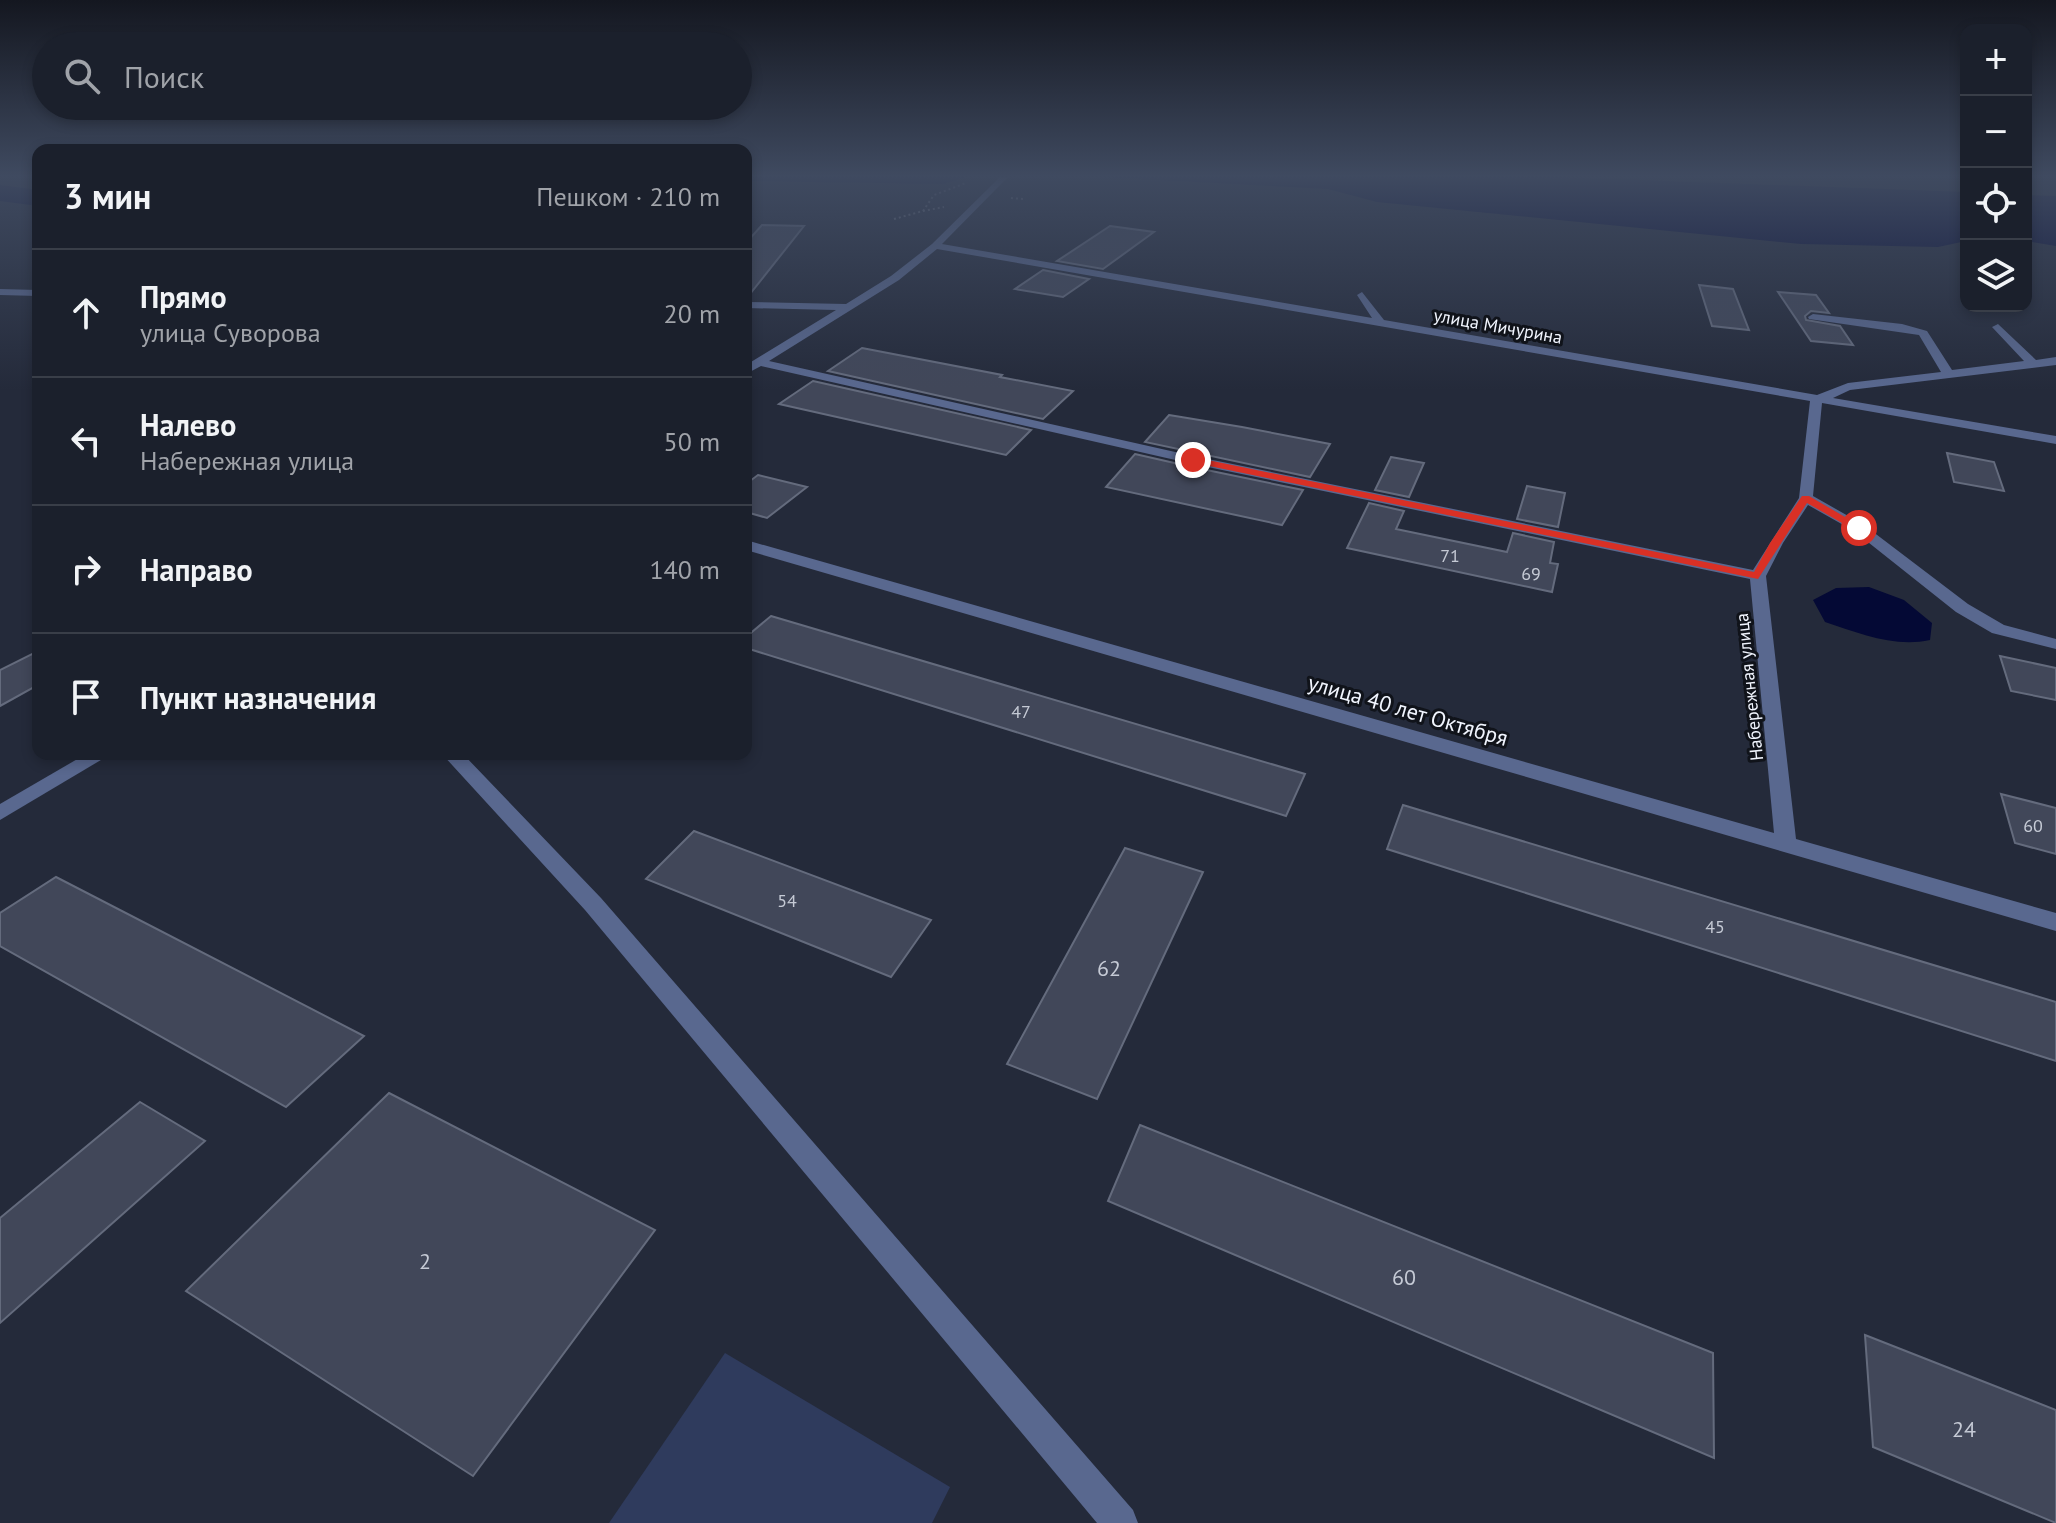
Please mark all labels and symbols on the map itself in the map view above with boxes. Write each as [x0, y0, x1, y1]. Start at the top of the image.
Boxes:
street label: улица Мичурина [1432, 303, 1564, 349]
route end [1175, 442, 1211, 478]
route start [1841, 510, 1877, 546]
house number: 71 [1440, 544, 1460, 567]
house number: 69 [1521, 562, 1541, 585]
street label: Набережная улица [1730, 612, 1768, 762]
street label: улица 40 лет Октября [1305, 668, 1511, 752]
house number: 47 [1011, 700, 1031, 723]
house number: 60 [2023, 814, 2043, 837]
house number: 54 [777, 889, 797, 912]
house number: 45 [1705, 915, 1725, 938]
house number: 62 [1097, 954, 1121, 982]
house number: 2 [419, 1247, 431, 1275]
house number: 60 [1392, 1263, 1416, 1291]
house number: 24 [1952, 1415, 1976, 1443]

